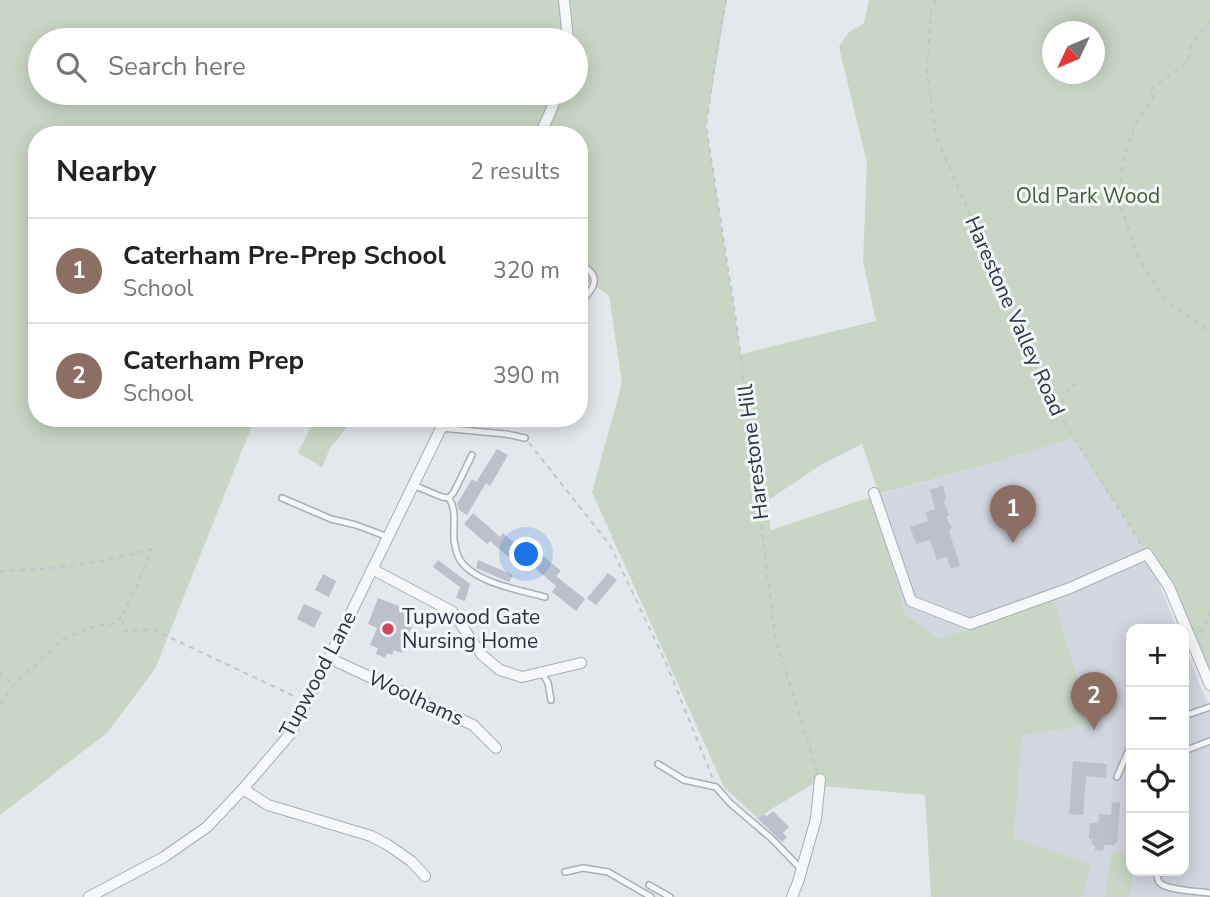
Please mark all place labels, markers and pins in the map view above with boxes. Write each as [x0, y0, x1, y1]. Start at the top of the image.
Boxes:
pin: 1 [990, 485, 1036, 543]
place label: Tupwood Gate Nursing Home [402, 603, 540, 655]
marker: Tupwood Gate Nursing Home [380, 621, 396, 637]
pin: 2 [1071, 672, 1117, 730]

